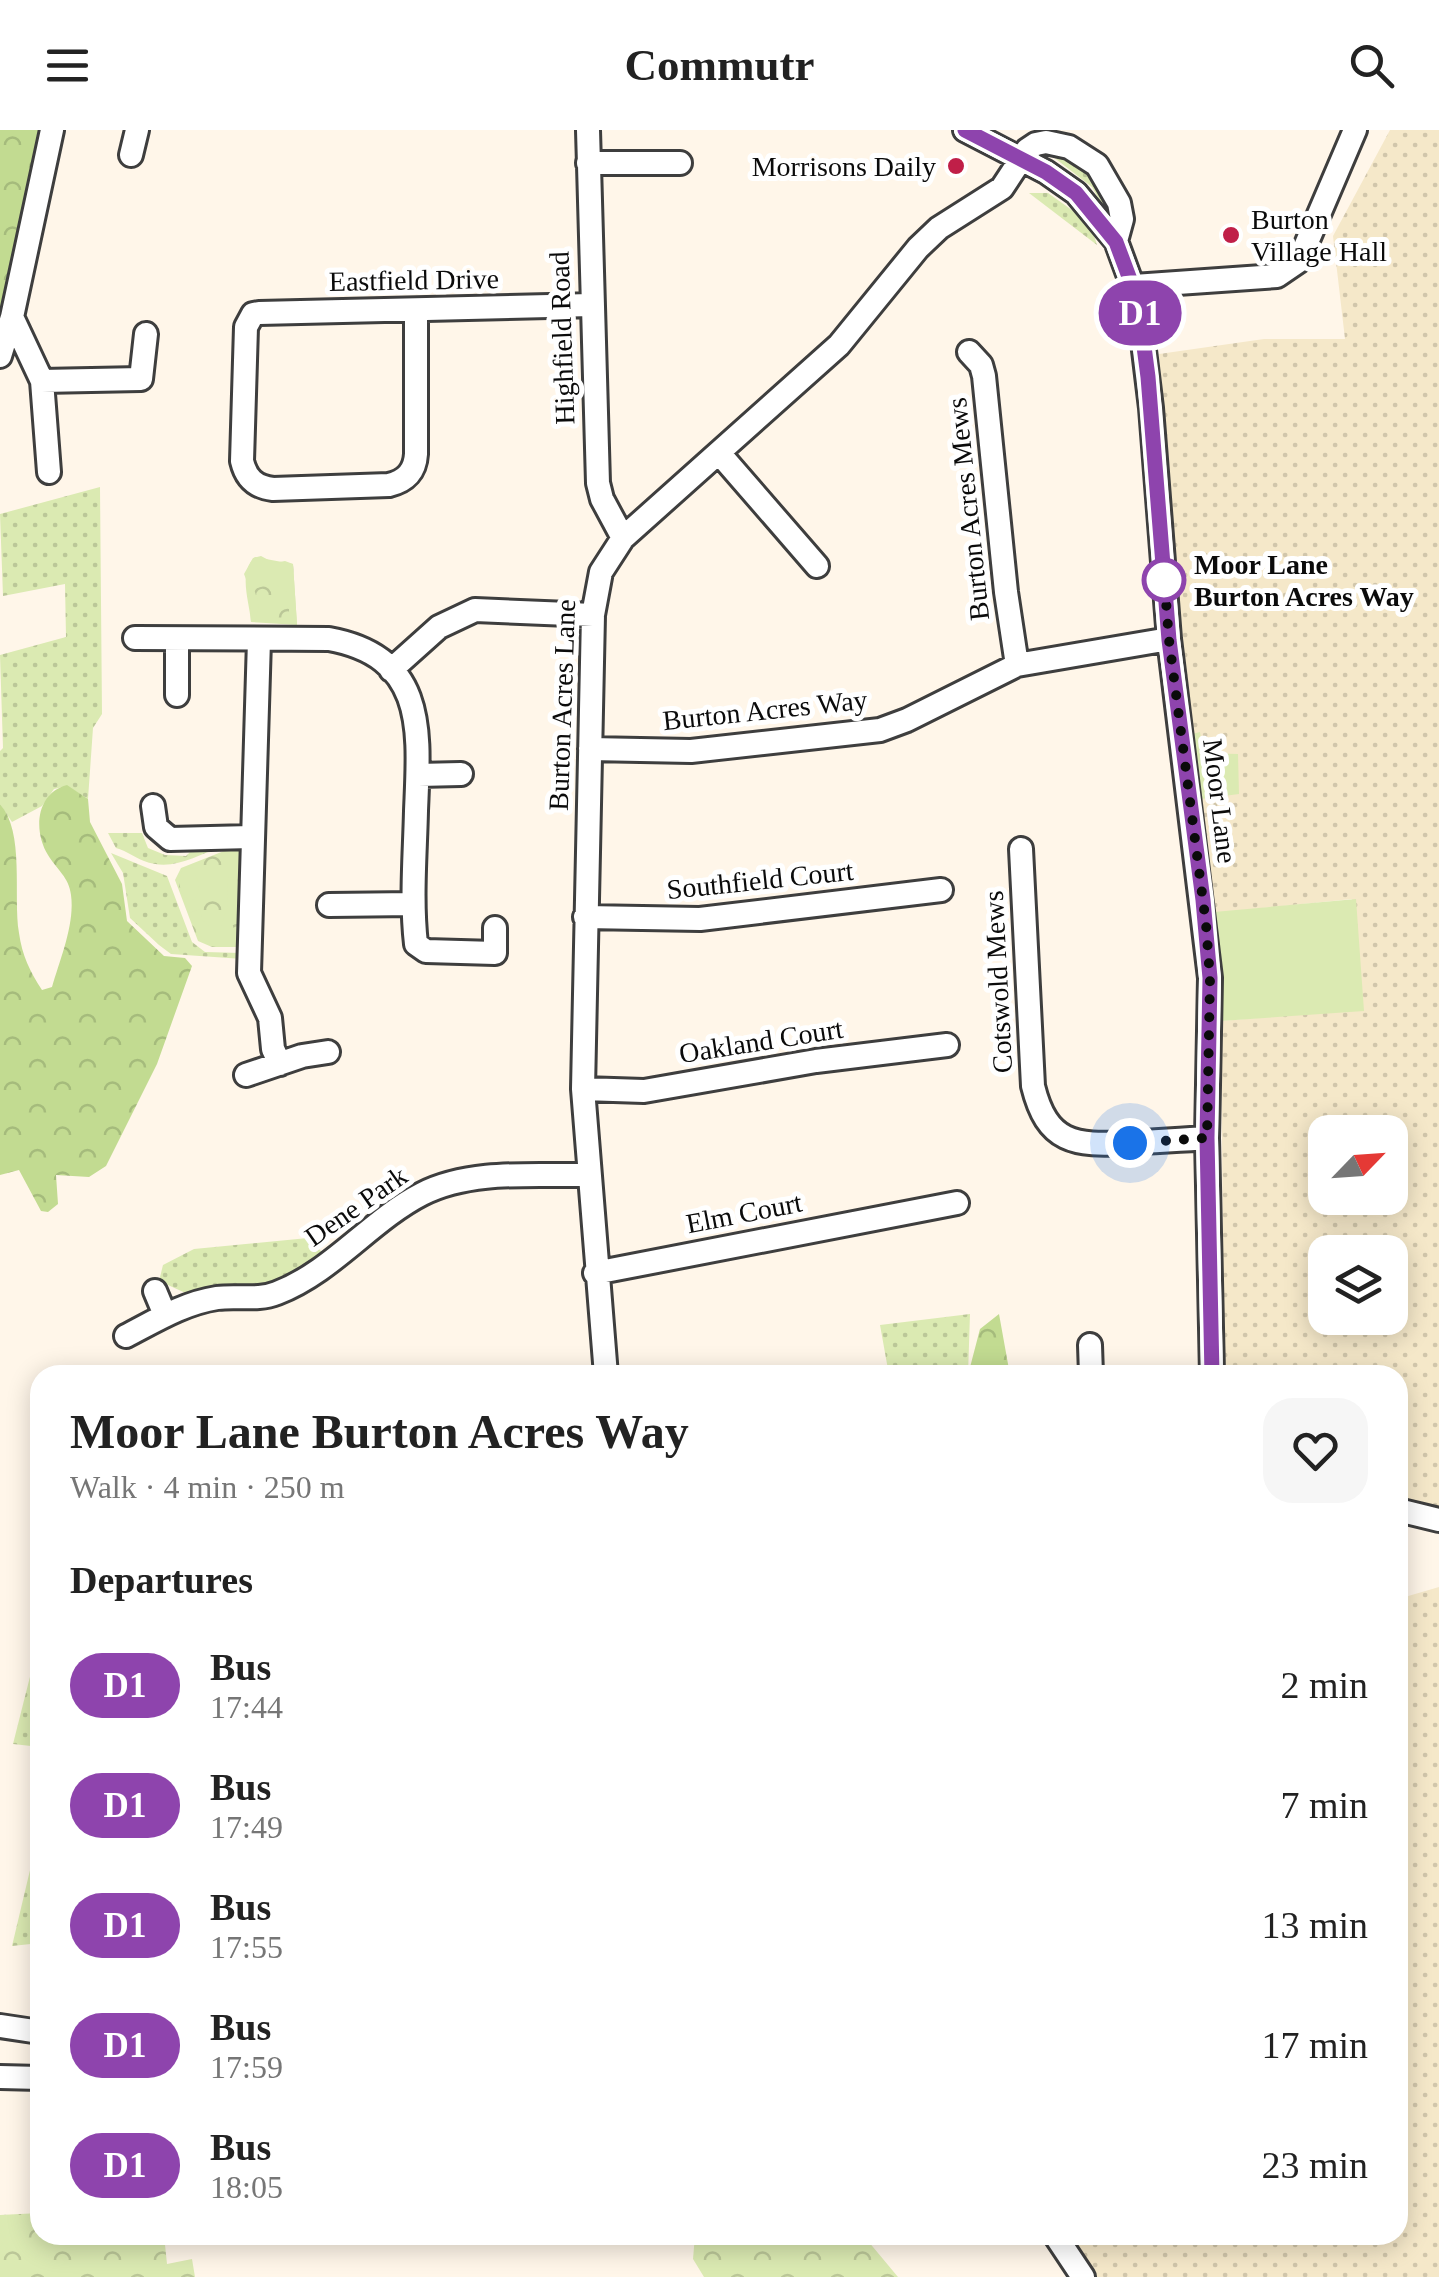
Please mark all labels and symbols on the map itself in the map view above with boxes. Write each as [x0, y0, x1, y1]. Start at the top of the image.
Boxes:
place label: Morrisons Daily [752, 151, 936, 182]
marker: Morrisons Daily [945, 155, 967, 177]
place label: Burton Village Hall [1251, 204, 1387, 267]
marker: Burton Village Hall [1220, 224, 1242, 246]
street label: Highfield Road [543, 251, 581, 425]
street label: Eastfield Drive [329, 263, 499, 297]
line badge: D1 [1095, 280, 1185, 346]
street label: Burton Acres Mews [941, 396, 995, 622]
place label: Moor Lane Burton Acres Way [1194, 549, 1414, 612]
marker: Moor Lane Burton Acres Way [1143, 559, 1185, 601]
street label: Burton Acres Lane [543, 599, 581, 811]
street label: Burton Acres Way [661, 684, 869, 736]
street label: Moor Lane [1197, 737, 1243, 865]
street label: Southfield Court [665, 855, 855, 905]
street label: Cotswold Mews [978, 890, 1018, 1074]
street label: Oakland Court [677, 1013, 845, 1069]
north arrow [1308, 1115, 1408, 1215]
your location [1105, 1118, 1155, 1168]
street label: Dene Park [299, 1160, 413, 1252]
street label: Elm Court [683, 1187, 805, 1239]

